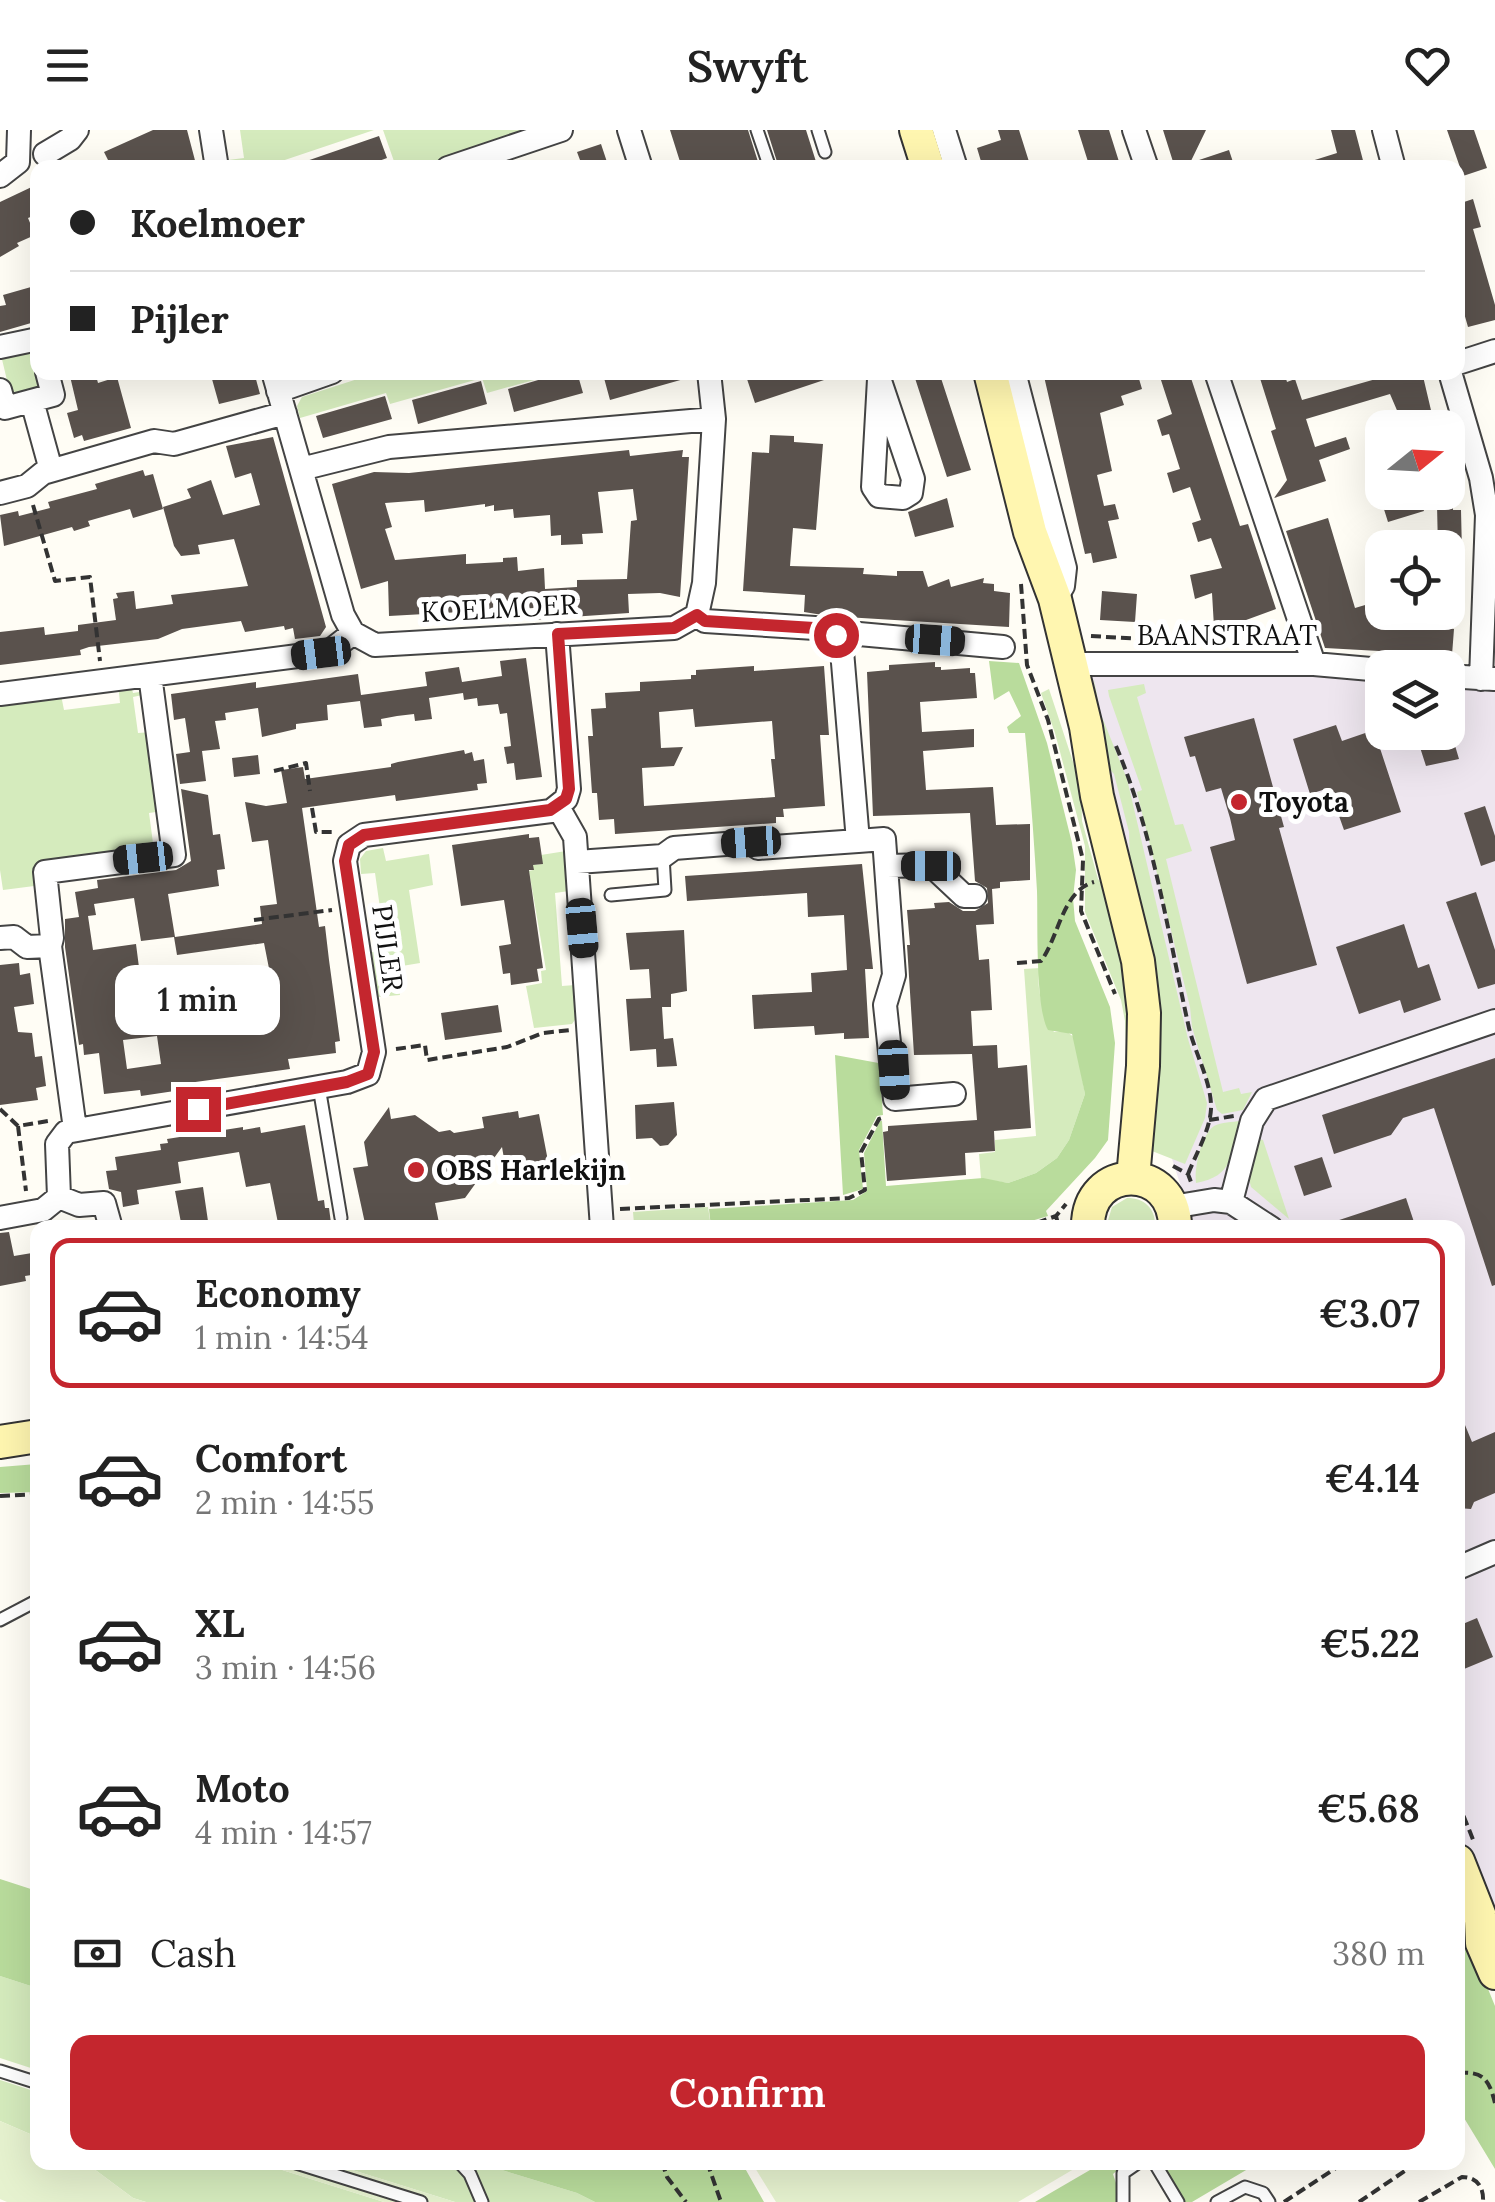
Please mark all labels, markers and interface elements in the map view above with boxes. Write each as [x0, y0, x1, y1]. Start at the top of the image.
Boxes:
text: Swyft [687, 37, 808, 94]
icon: menu [40, 38, 95, 93]
icon: heart [1400, 38, 1455, 93]
text: Koelmoer [130, 199, 305, 247]
text: Pijler [130, 295, 229, 343]
north arrow [1365, 410, 1465, 510]
map controls [1365, 410, 1465, 750]
button: locate [1365, 530, 1465, 630]
street label: KOELMOER [420, 586, 579, 630]
route start [814, 613, 859, 658]
street label: BAANSTRAAT [1137, 617, 1317, 653]
car [904, 623, 966, 657]
car [289, 634, 353, 672]
button: layers [1365, 650, 1465, 750]
place label: Toyota [1259, 784, 1349, 820]
marker: Toyota [1228, 791, 1250, 813]
car [720, 825, 782, 859]
car [112, 840, 174, 876]
car [901, 851, 961, 881]
car [564, 897, 600, 959]
street label: PIJLER [364, 902, 412, 994]
callout: 1 min [116, 964, 280, 1034]
text: 1 min [157, 979, 238, 1020]
car [877, 1039, 911, 1101]
route end [176, 1087, 221, 1132]
place label: OBS Harlekijn [436, 1152, 626, 1188]
marker: OBS Harlekijn [405, 1159, 427, 1181]
icon: car [75, 1268, 165, 1358]
text: Economy [195, 1269, 361, 1317]
text: €3.07 [1319, 1289, 1420, 1337]
text: 1 min · 14:54 [195, 1317, 369, 1358]
icon: car [75, 1433, 165, 1523]
text: Comfort [195, 1434, 347, 1482]
text: €4.14 [1325, 1454, 1420, 1502]
text: 2 min · 14:55 [195, 1482, 374, 1523]
icon: car [75, 1598, 165, 1688]
text: XL [195, 1599, 245, 1647]
text: €5.22 [1320, 1619, 1420, 1667]
text: 3 min · 14:56 [195, 1647, 376, 1688]
icon: car [75, 1763, 165, 1853]
text: Moto [195, 1764, 290, 1812]
text: €5.68 [1317, 1784, 1420, 1832]
text: 4 min · 14:57 [195, 1812, 372, 1853]
icon: cash [70, 1926, 125, 1981]
text: Cash [150, 1929, 237, 1977]
text: 380 m [1332, 1933, 1425, 1974]
button: Confirm [70, 2035, 1425, 2150]

